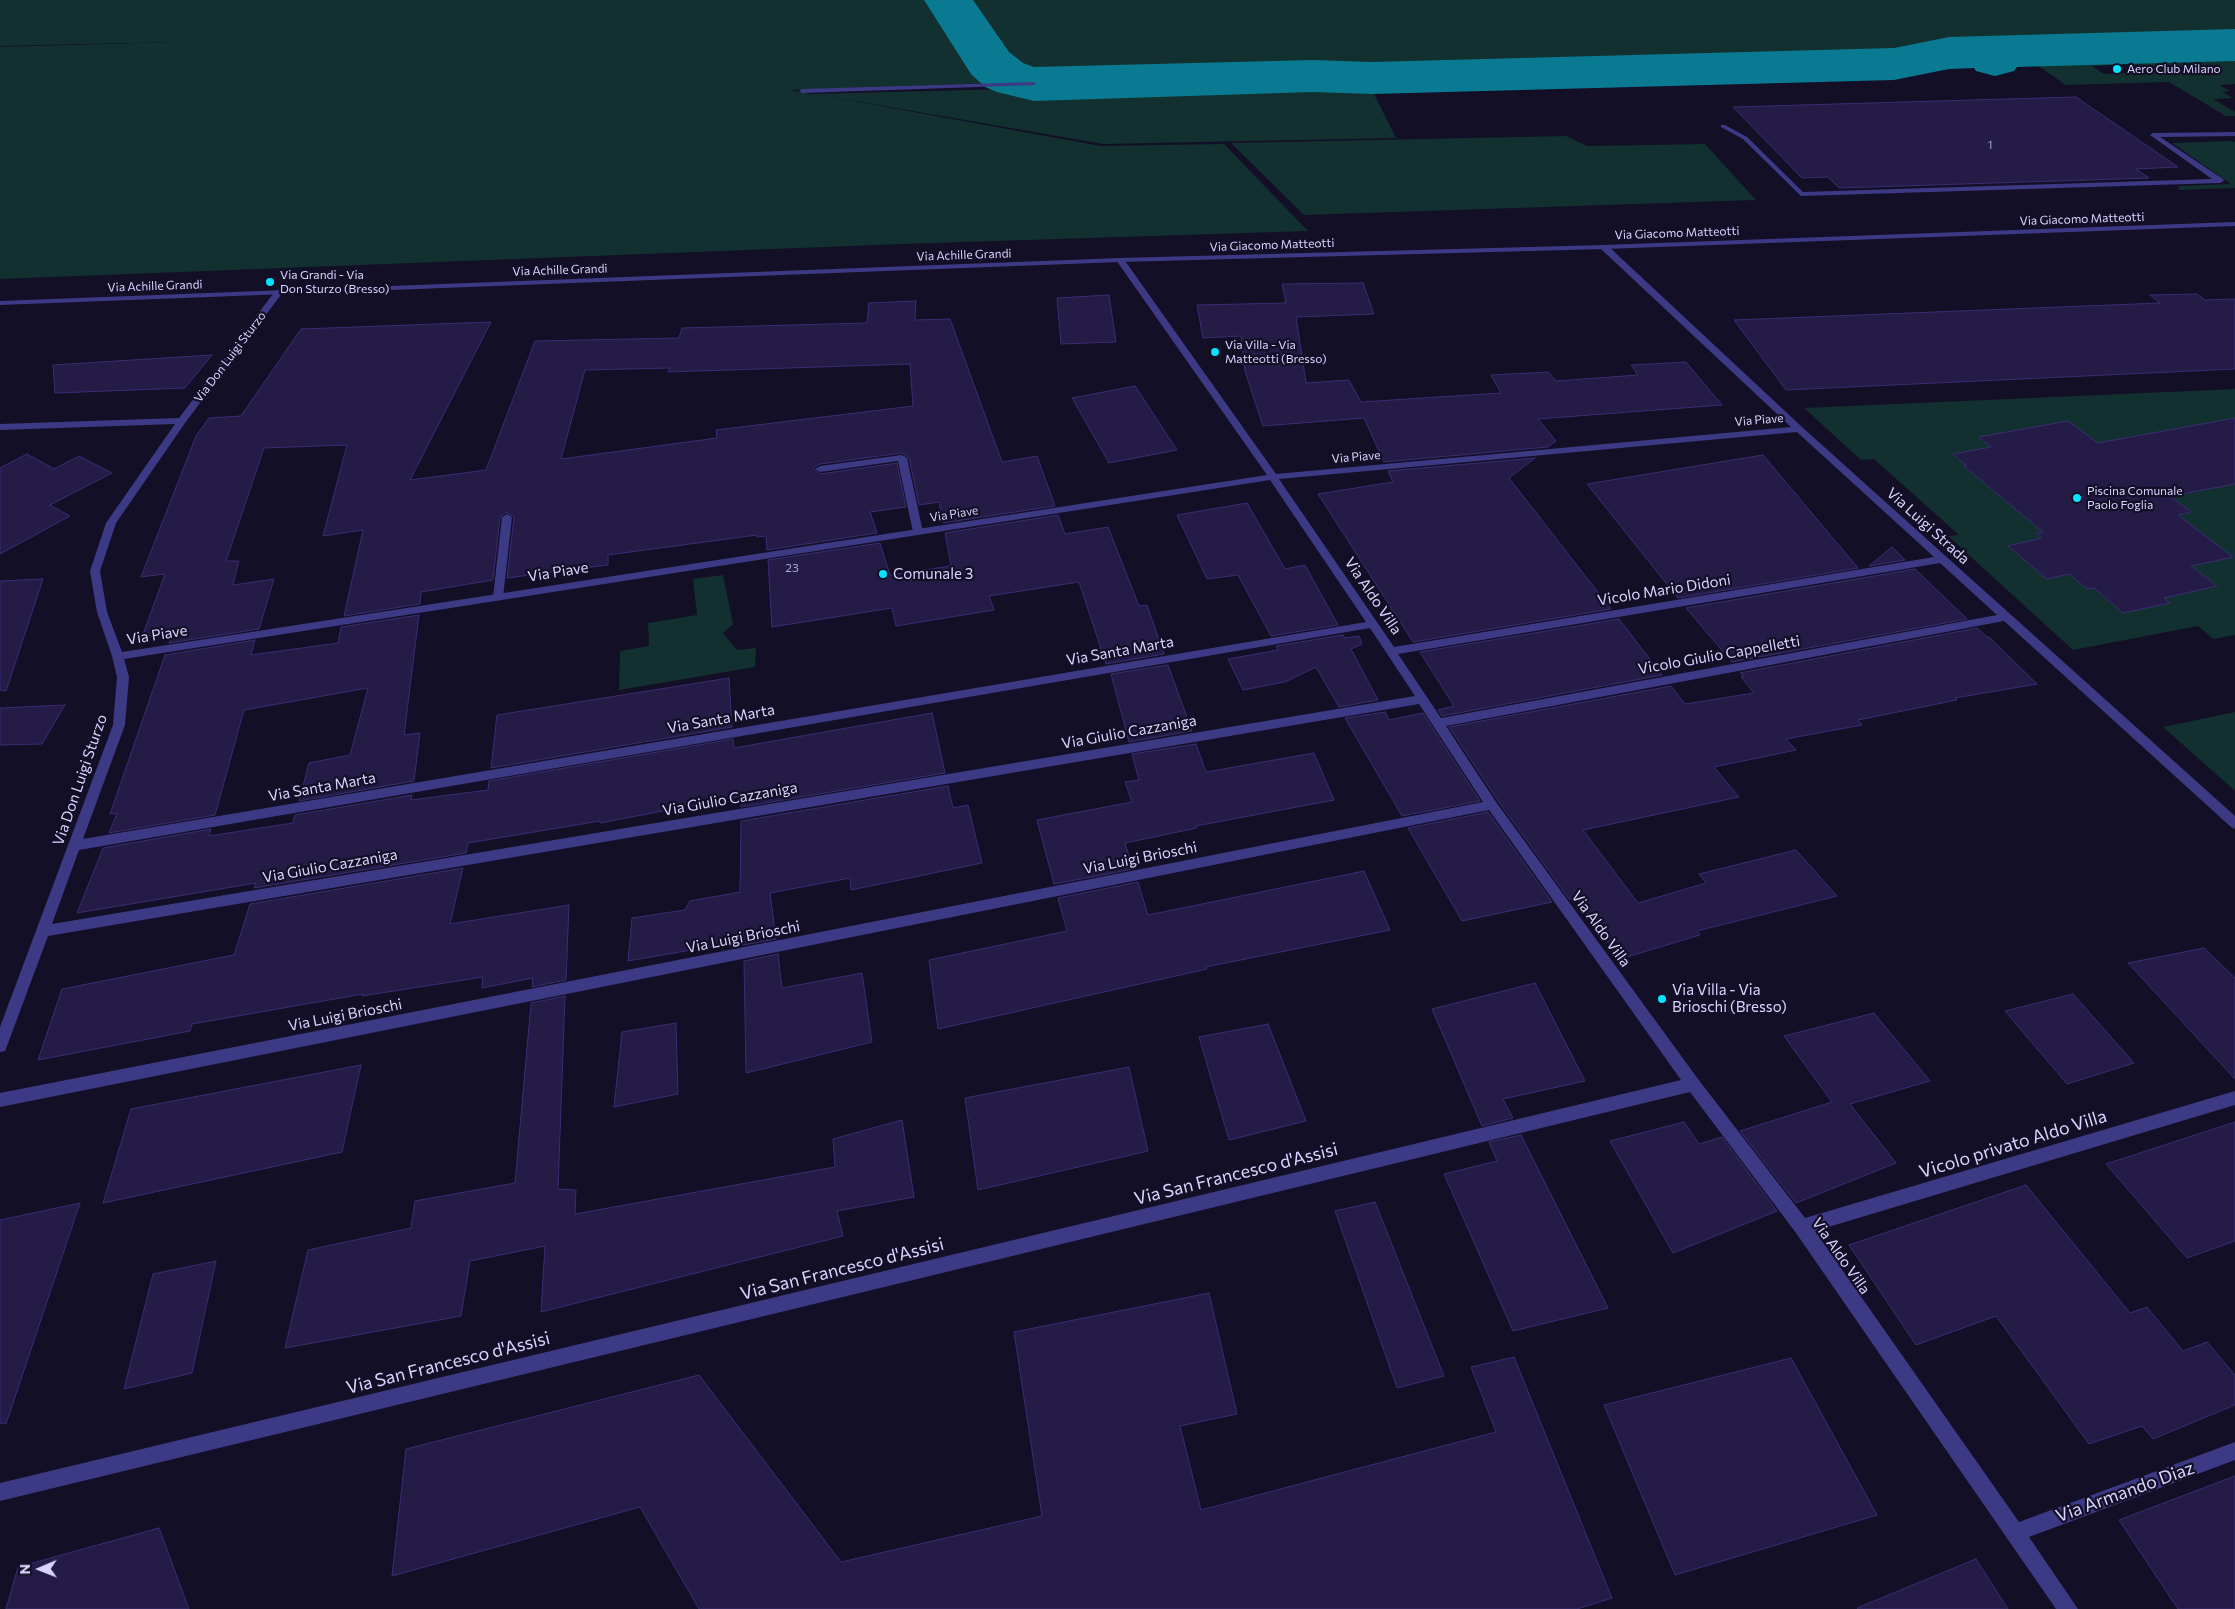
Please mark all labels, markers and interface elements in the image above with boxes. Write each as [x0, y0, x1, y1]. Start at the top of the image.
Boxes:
place label: Aero Club Milano [2127, 62, 2221, 76]
marker: Aero Club Milano [2111, 63, 2123, 75]
house number: 1 [1988, 138, 1992, 152]
street label: Via Giacomo Matteotti [2019, 210, 2145, 228]
street label: Via Giacomo Matteotti [1614, 224, 1740, 242]
street label: Via Giacomo Matteotti [1209, 236, 1335, 254]
street label: Via Achille Grandi [916, 246, 1012, 264]
street label: Via Achille Grandi [512, 261, 608, 279]
place label: Via Grandi - Via Don Sturzo (Bresso) [280, 268, 389, 296]
marker: Via Grandi - Via Don Sturzo (Bresso) [264, 276, 276, 288]
street label: Via Achille Grandi [107, 277, 203, 295]
street label: Via Don Luigi Sturzo [191, 309, 269, 405]
place label: Via Villa - Via Matteotti (Bresso) [1225, 338, 1327, 366]
marker: Via Villa - Via Matteotti (Bresso) [1209, 346, 1221, 358]
street label: Via Piave [1734, 411, 1784, 429]
street label: Via Piave [1331, 448, 1381, 466]
street label: Via Luigi Strada [1883, 484, 1973, 568]
place label: Piscina Comunale Paolo Foglia [2087, 484, 2183, 512]
marker: Piscina Comunale Paolo Foglia [2071, 492, 2083, 504]
street label: Via Piave [929, 503, 979, 525]
street label: Via Aldo Villa [1341, 554, 1405, 638]
street label: Via Piave [526, 558, 590, 586]
house number: 23 [785, 561, 799, 575]
place label: Comunale 3 [893, 565, 973, 583]
marker: Comunale 3 [877, 568, 889, 580]
street label: Vicolo Mario Didoni [1596, 571, 1732, 609]
street label: Via Piave [125, 621, 189, 649]
street label: Vicolo Giulio Cappelletti [1637, 632, 1801, 678]
street label: Via Santa Marta [1065, 633, 1175, 669]
street label: Via Santa Marta [666, 701, 776, 737]
street label: Via Giulio Cazzaniga [1060, 711, 1198, 753]
street label: Via Don Luigi Sturzo [49, 712, 111, 848]
street label: Via Santa Marta [267, 769, 377, 805]
street label: Via Giulio Cazzaniga [661, 778, 799, 820]
street label: Via Luigi Brioschi [1082, 838, 1198, 878]
street label: Via Giulio Cazzaniga [261, 845, 399, 887]
street label: Via Aldo Villa [1568, 888, 1634, 970]
street label: Via Luigi Brioschi [685, 917, 801, 957]
place label: Via Villa - Via Brioschi (Bresso) [1672, 981, 1787, 1016]
marker: Via Villa - Via Brioschi (Bresso) [1656, 993, 1668, 1005]
street label: Via Luigi Brioschi [287, 995, 403, 1035]
street label: Vicolo privato Aldo Villa [1917, 1105, 2109, 1183]
street label: Via San Francesco d'Assisi [1132, 1138, 1340, 1210]
street label: Via Aldo Villa [1808, 1214, 1874, 1298]
street label: Via San Francesco d'Assisi [738, 1233, 946, 1305]
street label: Via San Francesco d'Assisi [344, 1327, 552, 1399]
street label: Via Armando Diaz [2053, 1457, 2197, 1527]
north arrow [15, 1544, 65, 1594]
text: N [16, 1564, 33, 1575]

